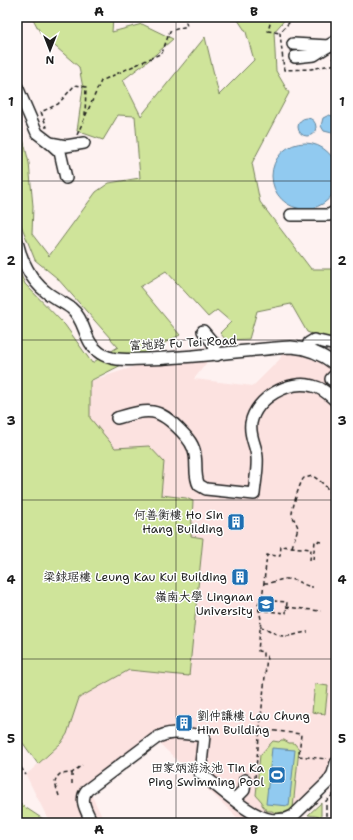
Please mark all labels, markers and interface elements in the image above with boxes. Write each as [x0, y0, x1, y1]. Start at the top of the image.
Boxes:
text: A [94, 3, 104, 20]
text: B [250, 3, 258, 20]
north arrow [30, 30, 70, 70]
text: N [45, 52, 54, 67]
text: 1 [8, 93, 14, 110]
text: 1 [339, 93, 345, 110]
text: 2 [6, 252, 16, 269]
text: 2 [337, 252, 347, 269]
street label: 富地路 Fu Tei Road [129, 332, 238, 354]
text: 3 [6, 412, 16, 429]
text: 3 [337, 412, 347, 429]
place label: 何善衡樓 Ho Sin Hang Building [134, 507, 223, 537]
building icon: 何善衡樓 Ho Sin Hang Building [226, 512, 246, 532]
building icon: 梁銶琚樓 Leung Kau Kui Building [230, 567, 250, 587]
place label: 梁銶琚樓 Leung Kau Kui Building [43, 569, 227, 585]
text: 4 [6, 571, 16, 588]
text: 4 [337, 571, 347, 588]
place label: 嶺南大學 Lingnan University [155, 589, 253, 619]
school or university icon: 嶺南大學 Lingnan University [256, 594, 276, 614]
place label: 劉仲謙樓 Lau Chung Him Building [197, 708, 310, 738]
building icon: 劉仲謙樓 Lau Chung Him Building [174, 713, 194, 733]
text: 5 [7, 730, 15, 747]
text: 5 [338, 730, 346, 747]
place label: 田家炳游泳池 Tin Ka Ping Swimming Pool [148, 760, 265, 790]
sports icon: 田家炳游泳池 Tin Ka Ping Swimming Pool [267, 765, 287, 785]
text: A [94, 821, 104, 838]
text: B [250, 821, 258, 838]

